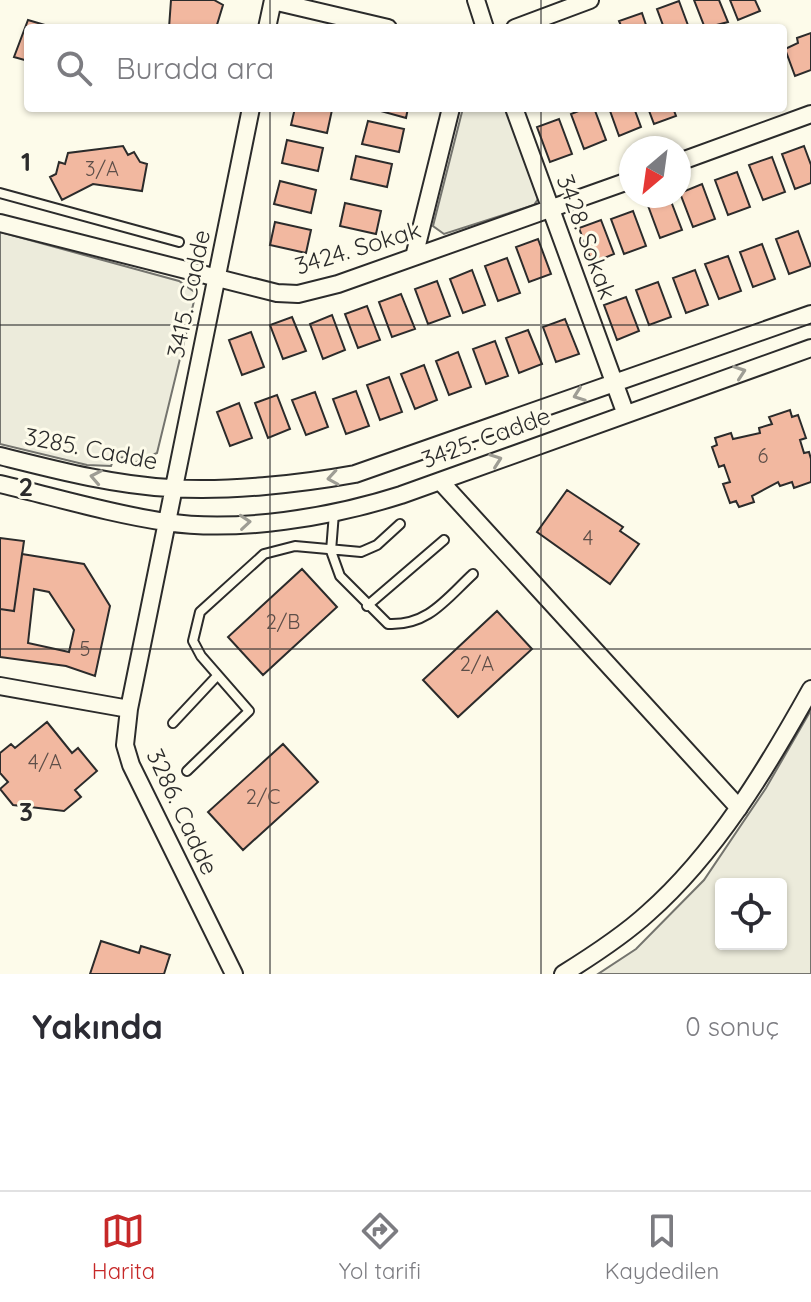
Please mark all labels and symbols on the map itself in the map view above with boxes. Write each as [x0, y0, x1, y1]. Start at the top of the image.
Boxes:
north arrow [619, 136, 691, 208]
text: 1 [21, 145, 31, 178]
house number: 3/A [85, 156, 119, 181]
street label: 3428. Sokak [551, 170, 623, 303]
street label: 3424. Sokak [291, 214, 424, 280]
street label: 3415. Cadde [160, 227, 216, 361]
one-way arrow [733, 366, 747, 382]
one-way arrow [573, 385, 587, 402]
street label: 3425. Cadde [417, 400, 554, 474]
street label: 3285. Cadde [22, 420, 160, 476]
house number: 6 [758, 443, 769, 468]
one-way arrow [488, 453, 502, 470]
one-way arrow [326, 469, 340, 486]
text: 2 [19, 470, 33, 503]
one-way arrow [89, 470, 103, 487]
one-way arrow [239, 514, 252, 531]
house number: 4 [583, 525, 593, 550]
house number: 2/B [266, 609, 300, 634]
house number: 5 [80, 636, 90, 661]
house number: 2/A [460, 651, 494, 676]
street label: 3286. Cadde [141, 744, 225, 879]
house number: 4/A [28, 749, 62, 774]
house number: 2/C [246, 784, 280, 809]
text: 3 [19, 795, 33, 828]

